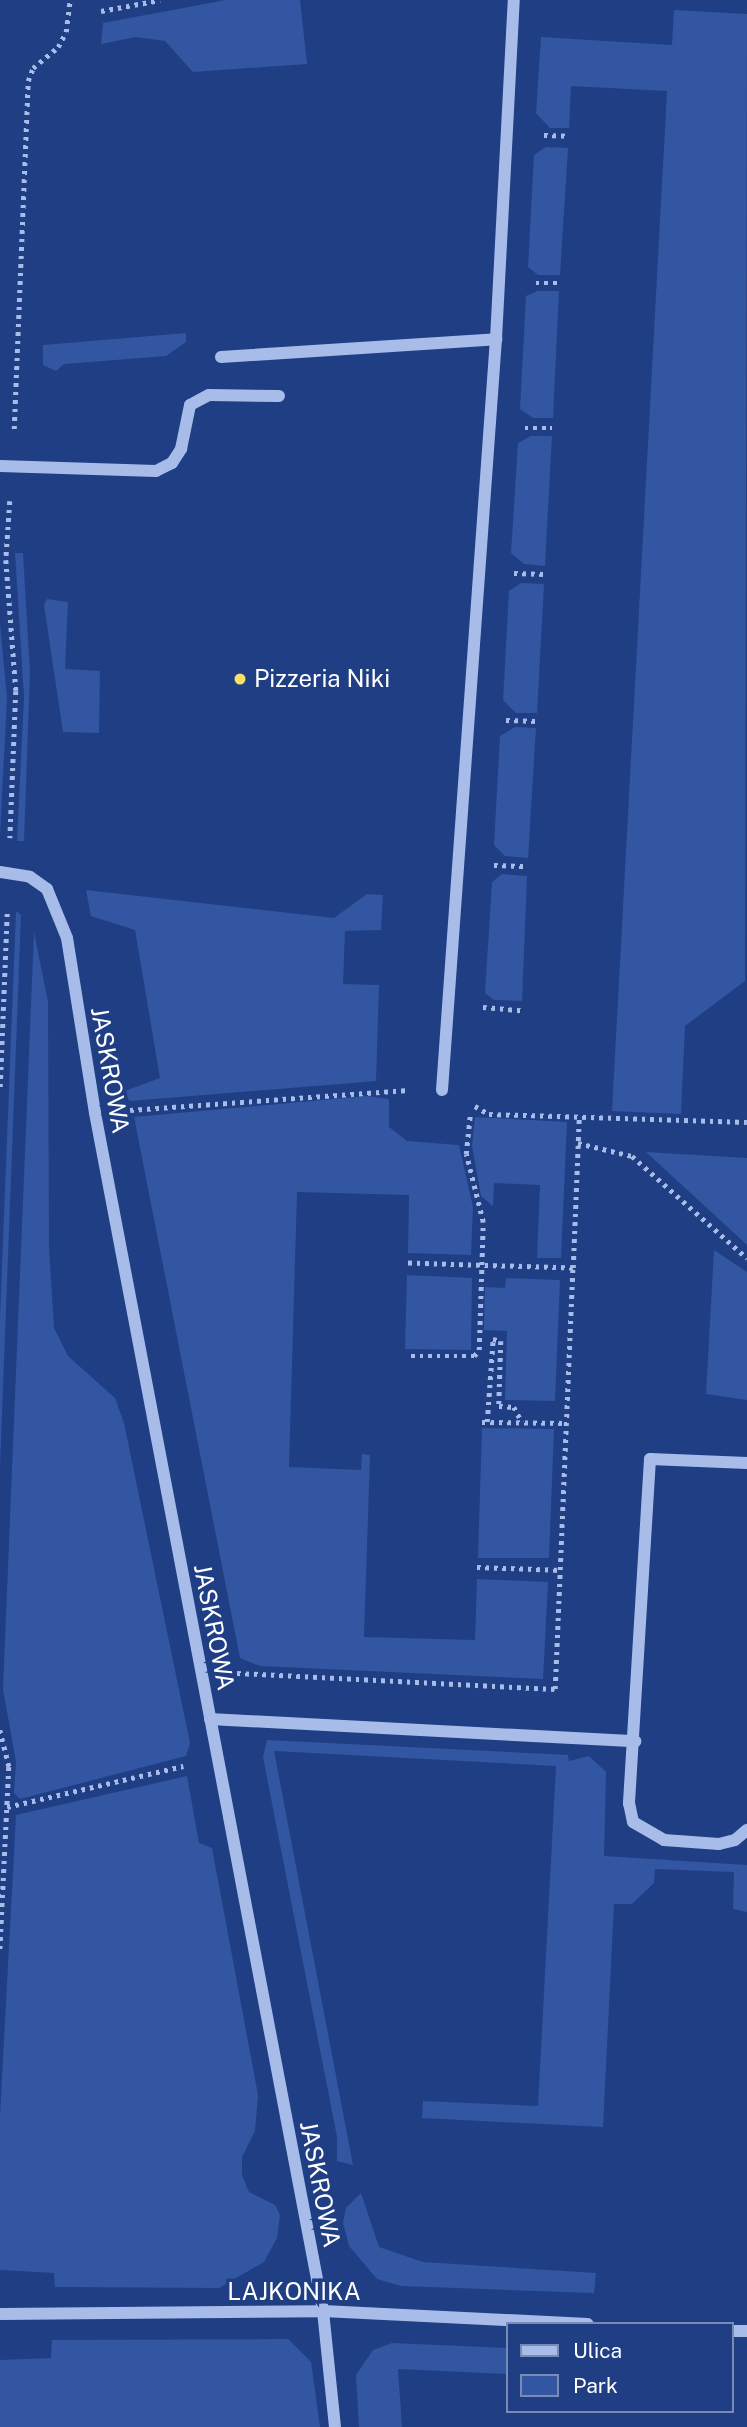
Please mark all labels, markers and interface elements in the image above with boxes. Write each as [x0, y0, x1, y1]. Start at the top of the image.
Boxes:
place label: Pizzeria Niki [254, 665, 390, 693]
marker: Pizzeria Niki [232, 671, 248, 687]
street label: JASKROWA [85, 1004, 135, 1136]
street label: JASKROWA [188, 1561, 240, 1693]
street label: JASKROWA [294, 2118, 346, 2250]
street label: LAJKONIKA [227, 2278, 361, 2306]
legend [505, 2322, 733, 2413]
text: Ulica [573, 2338, 622, 2363]
text: Park [573, 2373, 618, 2398]

